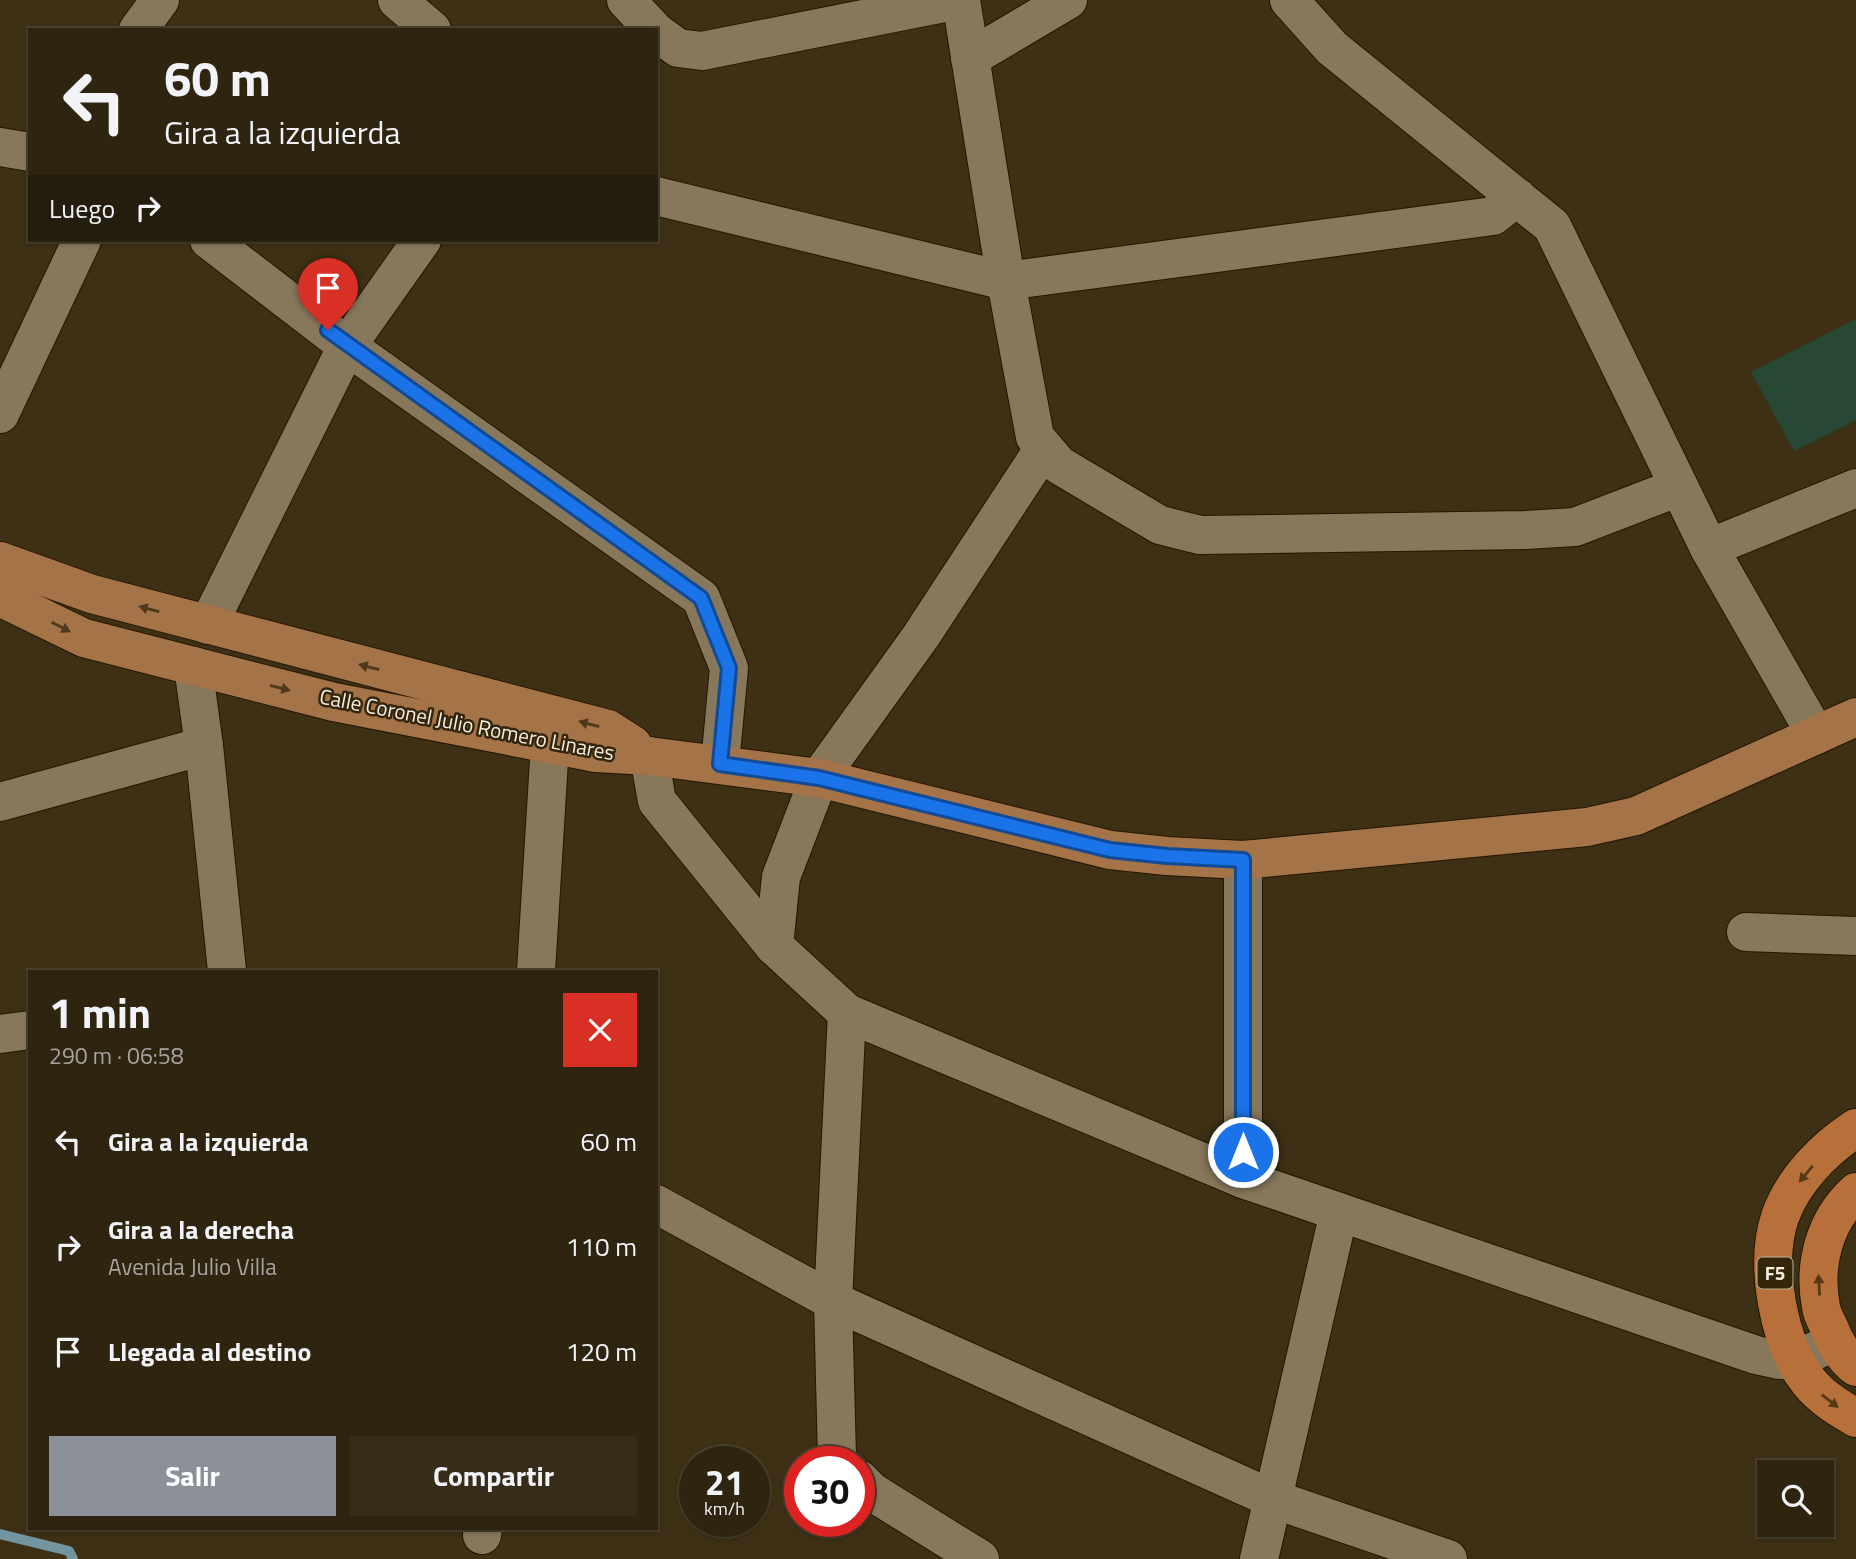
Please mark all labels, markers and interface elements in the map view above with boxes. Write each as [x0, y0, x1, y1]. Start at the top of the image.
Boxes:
text: 60 m [164, 40, 271, 115]
icon: left [49, 56, 140, 147]
text: Gira a la izquierda [164, 108, 400, 156]
text: Luego [49, 189, 115, 228]
icon: right [129, 189, 167, 227]
pin [298, 258, 358, 330]
icon: arrive [309, 269, 347, 307]
one-way arrow [138, 603, 160, 614]
one-way arrow [51, 622, 71, 633]
one-way arrow [358, 661, 380, 672]
street label: Calle Coronel Julio Romero Linares [317, 680, 617, 768]
one-way arrow [269, 683, 291, 694]
one-way arrow [578, 718, 600, 729]
text: 1 min [49, 980, 151, 1044]
button: close [563, 993, 637, 1067]
text: 290 m · 06:58 [49, 1038, 184, 1073]
position arrow [1206, 1115, 1280, 1189]
text: Gira a la izquierda [108, 1122, 309, 1161]
text: 60 m [580, 1122, 637, 1161]
icon: left [49, 1123, 87, 1161]
one-way arrow [1799, 1165, 1814, 1182]
text: Gira a la derecha [108, 1210, 294, 1249]
text: 110 m [566, 1227, 637, 1266]
icon: right [49, 1228, 87, 1266]
text: Avenida Julio Villa [108, 1249, 277, 1284]
road number: F5 [1758, 1258, 1792, 1288]
one-way arrow [1814, 1274, 1825, 1296]
text: Llegada al destino [108, 1332, 311, 1371]
text: 120 m [566, 1332, 637, 1371]
icon: arrive [49, 1333, 87, 1371]
one-way arrow [1821, 1394, 1839, 1409]
button: Salir [49, 1436, 336, 1516]
button: Compartir [350, 1436, 637, 1516]
speed limit sign: 30 [784, 1446, 875, 1537]
text: 21 [705, 1455, 744, 1509]
map controls [1757, 1460, 1834, 1537]
button: search [1757, 1460, 1834, 1537]
text: km/h [704, 1495, 745, 1522]

